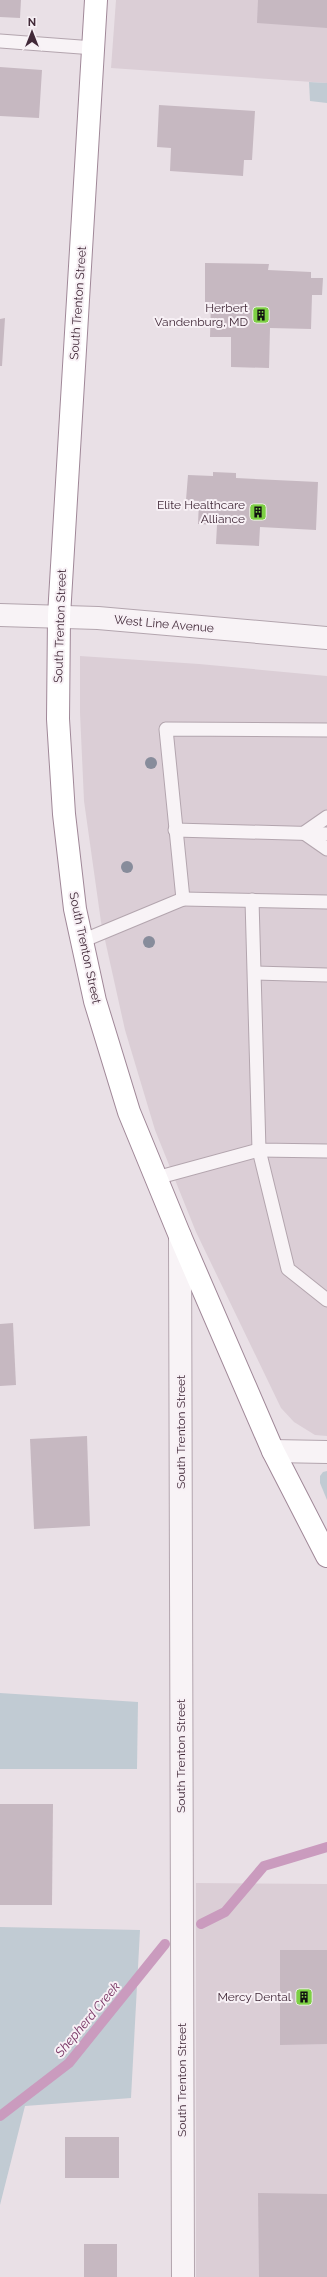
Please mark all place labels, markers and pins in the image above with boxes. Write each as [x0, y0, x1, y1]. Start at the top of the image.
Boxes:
place label: Herbert Vandenburg, MD [155, 301, 248, 329]
building icon: Herbert Vandenburg, MD [251, 305, 271, 325]
place label: Elite Healthcare Alliance [157, 498, 245, 526]
building icon: Elite Healthcare Alliance [248, 502, 268, 522]
building icon: Mercy Dental [294, 1987, 314, 2007]
place label: Mercy Dental [217, 1990, 292, 2004]

